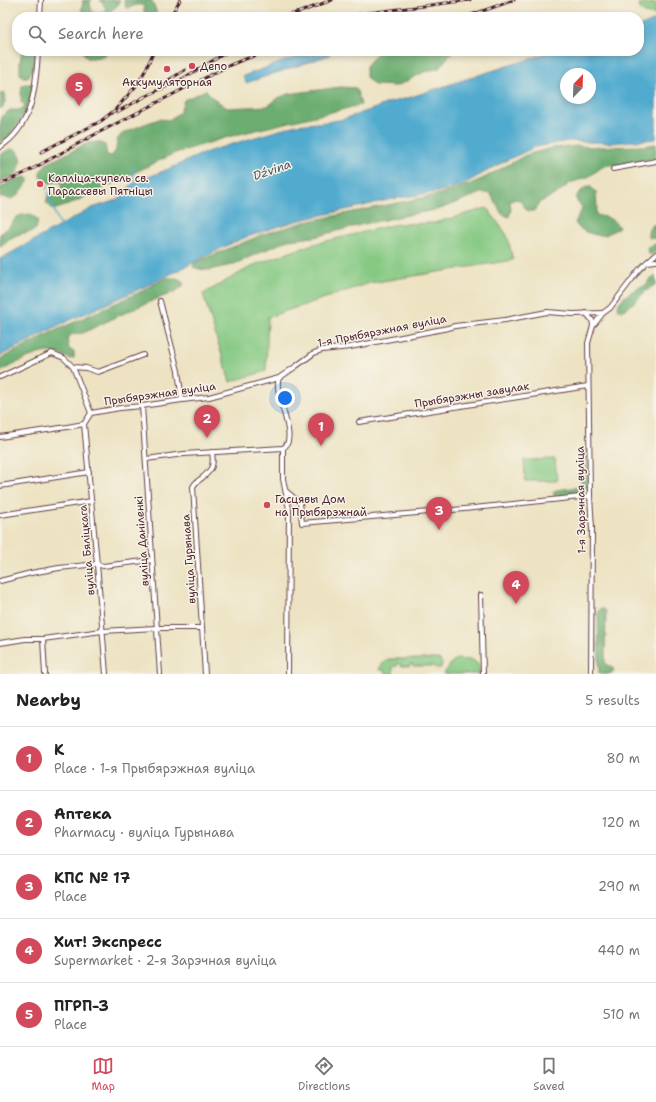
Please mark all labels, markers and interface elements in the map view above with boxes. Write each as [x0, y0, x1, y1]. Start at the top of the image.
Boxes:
search box [12, 12, 644, 56]
icon: search [26, 23, 48, 45]
text: Search here [58, 24, 144, 44]
place label: Депо [200, 59, 228, 74]
marker: Депо [187, 61, 197, 71]
marker: Аккумуляторная [162, 64, 172, 74]
north arrow [560, 68, 596, 104]
pin: 5 [66, 73, 92, 106]
place label: Аккумуляторная [122, 75, 212, 90]
water label: Dźvina [251, 156, 293, 184]
place label: Капліца-купель св. Параскевы Пятніцы [48, 171, 153, 199]
marker: Капліца-купель св. Параскевы Пятніцы [35, 179, 45, 189]
street label: 1-я Прыбярэжная вуліца [316, 311, 448, 351]
street label: Прыбярэжны завулак [414, 378, 531, 411]
street label: Прыбярэжная вуліца [103, 379, 217, 409]
your location [275, 388, 295, 408]
pin: 2 [194, 405, 220, 438]
pin: 1 [308, 413, 334, 446]
street label: 1-я Зарэчная вуліца [573, 446, 589, 554]
place label: Гасцявы Дом на Прыбярэжнай [275, 492, 367, 520]
street label: вуліца Даніленкі [131, 495, 153, 587]
pin: 3 [426, 497, 452, 530]
marker: Гасцявы Дом на Прыбярэжнай [262, 500, 272, 510]
street label: вуліца Бяліцкага [76, 504, 98, 596]
street label: вуліца Гурынава [178, 514, 200, 604]
pin: 4 [503, 571, 529, 604]
text: Nearby [16, 689, 81, 711]
text: 5 results [585, 692, 640, 709]
text: К [54, 740, 64, 760]
text: 1 [26, 750, 32, 767]
text: 80 m [606, 750, 640, 767]
text: Place · 1-я Прыбярэжная вуліца [54, 760, 255, 777]
text: Аптека [54, 804, 112, 824]
text: 2 [24, 814, 34, 831]
text: 120 m [602, 814, 640, 831]
text: Pharmacy · вуліца Гурынава [54, 824, 234, 841]
text: КПС № 17 [54, 868, 130, 888]
text: 3 [24, 878, 34, 895]
text: 290 m [598, 878, 640, 895]
text: Place [54, 888, 87, 905]
text: Хит! Экспресс [54, 932, 162, 952]
text: 4 [24, 942, 34, 959]
text: 440 m [598, 942, 640, 959]
text: Supermarket · 2-я Зарэчная вуліца [54, 952, 277, 969]
text: ПГРП-3 [54, 996, 109, 1016]
text: 5 [25, 1006, 33, 1023]
text: 510 m [603, 1006, 640, 1023]
text: Place [54, 1016, 87, 1033]
tab: Map [91, 1055, 115, 1094]
tab: Directions [298, 1055, 350, 1094]
tab: Saved [533, 1055, 565, 1094]

